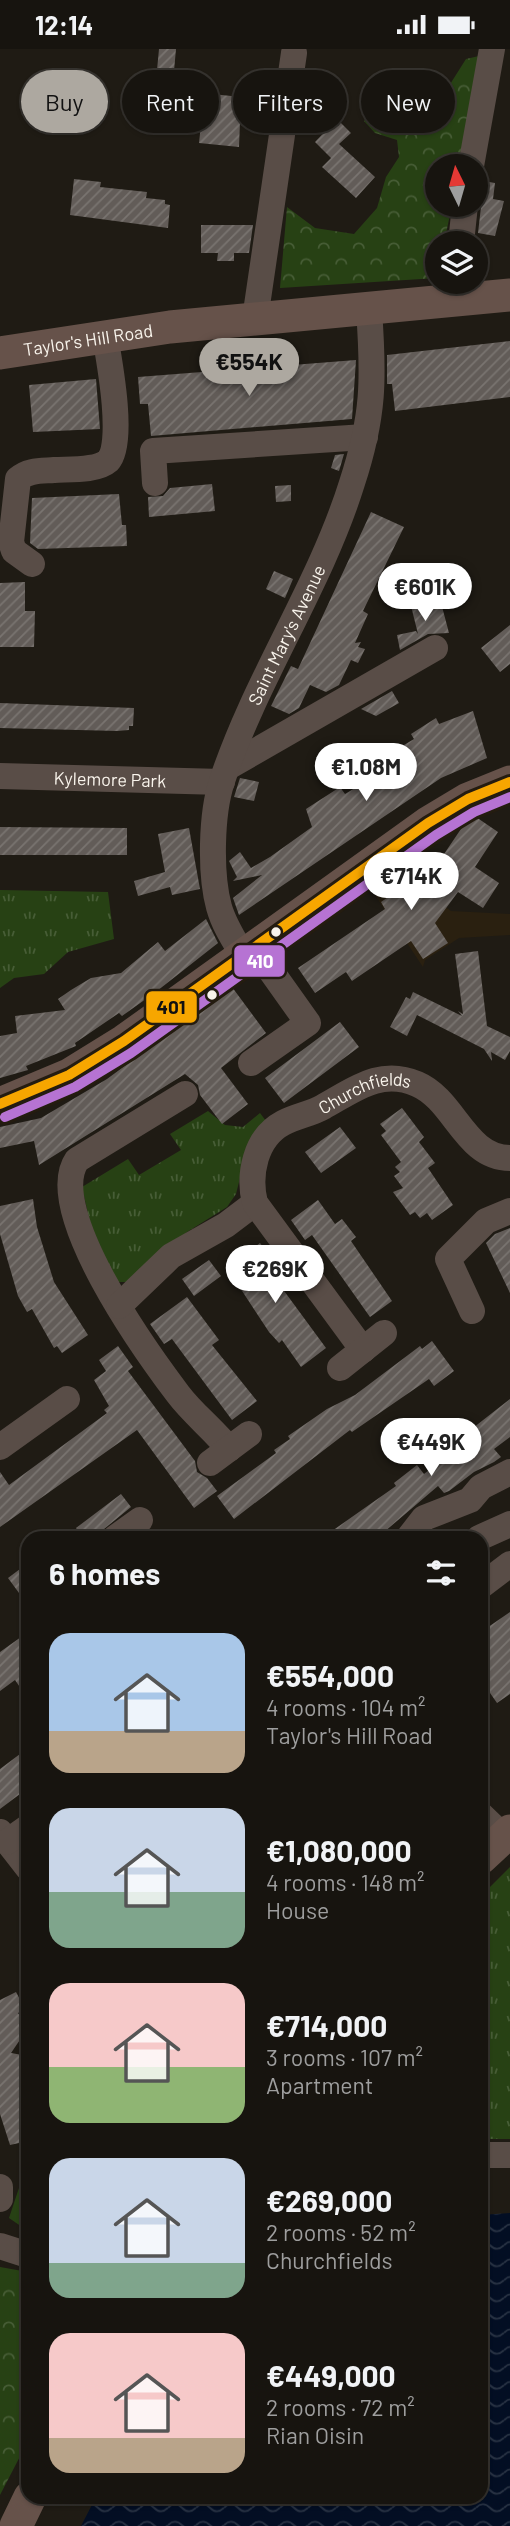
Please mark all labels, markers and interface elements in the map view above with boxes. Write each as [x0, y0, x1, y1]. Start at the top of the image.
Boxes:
text: 12:14 [35, 9, 93, 40]
chip: Buy [21, 70, 108, 133]
chip: Rent [122, 70, 219, 133]
chip: Filters [233, 70, 347, 133]
chip: New [361, 70, 455, 133]
north arrow [425, 154, 488, 217]
map controls [425, 154, 488, 294]
button: layers [425, 231, 488, 294]
street label: Taylor's Hill Road [22, 319, 154, 360]
pin: €554K [200, 339, 298, 398]
text: €554K [215, 347, 283, 375]
street label: Saint Mary's Avenue [243, 561, 330, 708]
pin: €601K [376, 563, 474, 623]
text: €601K [394, 572, 456, 600]
pin: €1.08M [309, 743, 423, 803]
text: €1.08M [331, 752, 401, 780]
street label: Kylemore Park [53, 766, 166, 791]
pin: €714K [362, 853, 460, 912]
text: €714K [380, 861, 442, 889]
unlabelled marker [269, 925, 283, 939]
line badge: 410 [233, 944, 286, 978]
text: 410 [246, 949, 274, 972]
unlabelled marker [205, 988, 219, 1002]
line badge: 401 [145, 990, 198, 1024]
text: 401 [157, 995, 185, 1018]
street label: Churchfields [314, 1067, 414, 1119]
pin: €269K [226, 1245, 324, 1305]
text: €269K [242, 1254, 308, 1282]
pin: €449K [382, 1419, 480, 1478]
text: €449K [396, 1427, 466, 1455]
icon: filters [422, 1554, 460, 1592]
text: 6 homes [49, 1555, 160, 1591]
text: €554,000 [266, 1657, 394, 1693]
icon: home [105, 1661, 189, 1745]
text: 4 rooms · 104 m² [266, 1693, 426, 1721]
text: Taylor's Hill Road [266, 1721, 433, 1749]
text: €1,080,000 [266, 1832, 412, 1868]
icon: home [105, 1836, 189, 1920]
text: 4 rooms · 148 m² [266, 1868, 425, 1896]
text: House [266, 1896, 329, 1924]
text: €714,000 [266, 2007, 387, 2043]
icon: home [105, 2011, 189, 2095]
text: 3 rooms · 107 m² [266, 2043, 423, 2071]
text: Apartment [266, 2071, 373, 2099]
text: €269,000 [266, 2182, 392, 2218]
icon: home [105, 2186, 189, 2270]
text: 2 rooms · 52 m² [266, 2218, 416, 2246]
text: Churchfields [266, 2246, 393, 2274]
text: €449,000 [266, 2357, 396, 2393]
icon: home [105, 2361, 189, 2445]
text: 2 rooms · 72 m² [266, 2393, 415, 2421]
text: Rian Oisin [266, 2421, 364, 2449]

